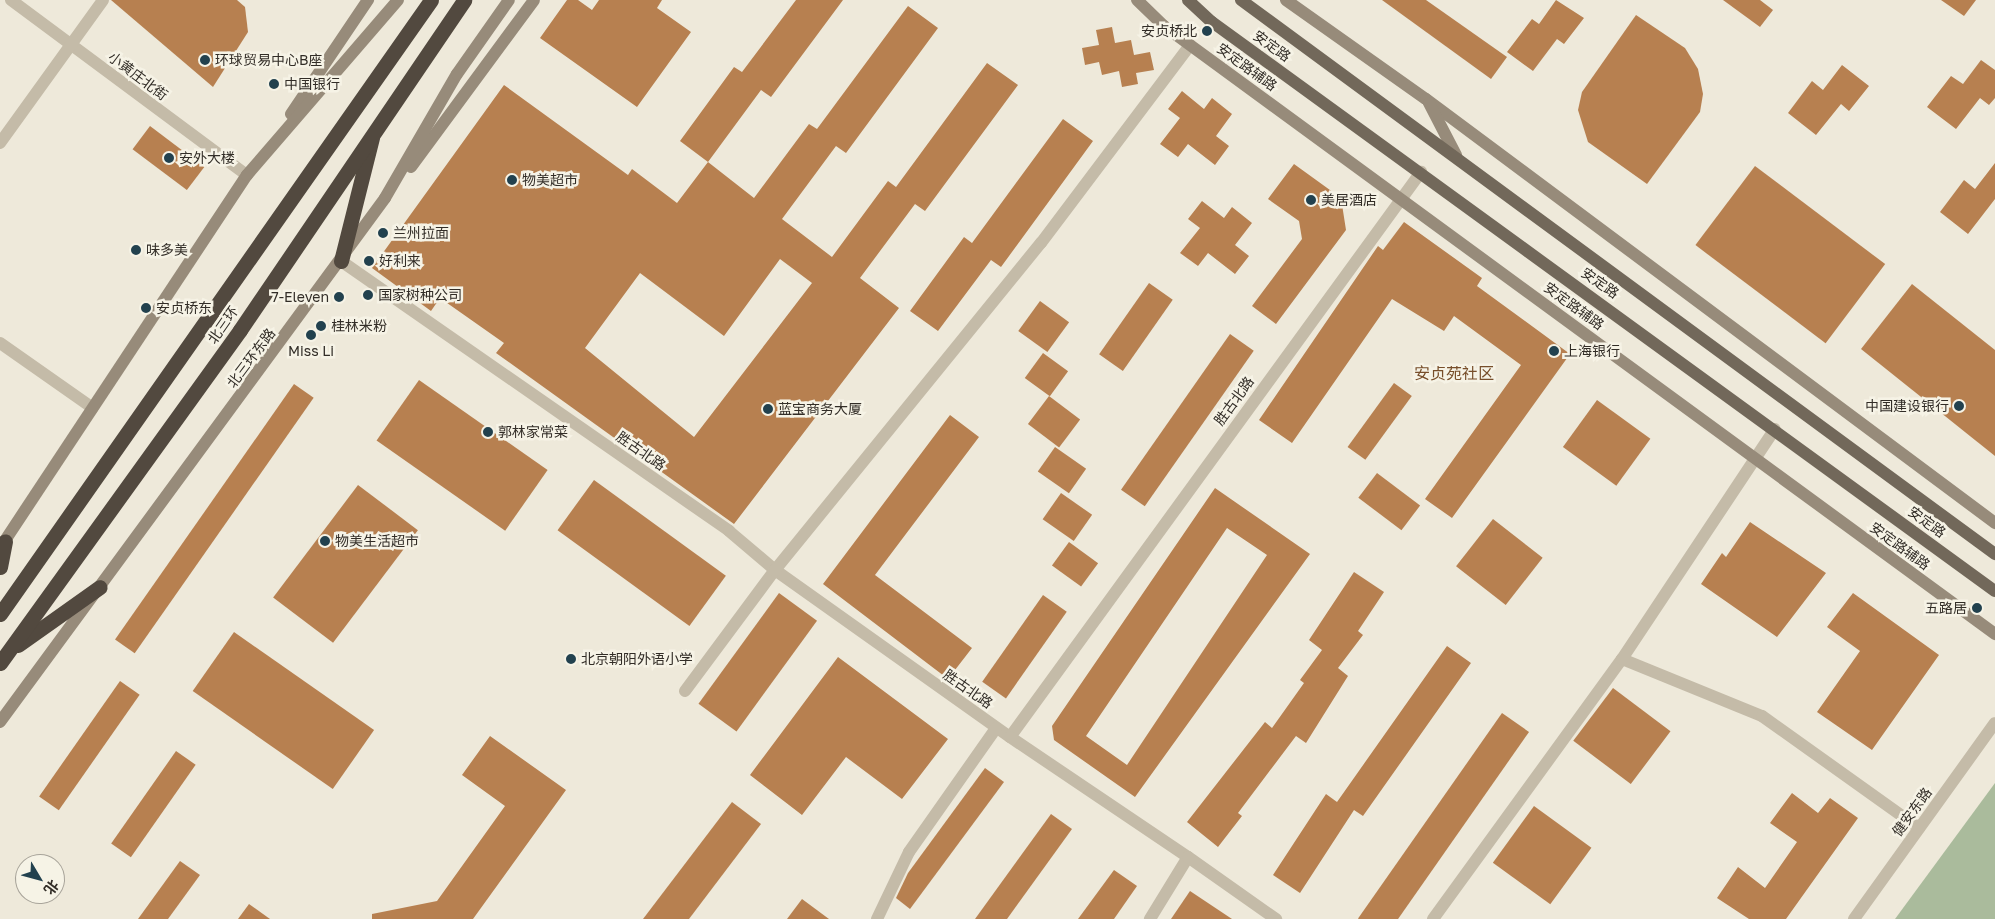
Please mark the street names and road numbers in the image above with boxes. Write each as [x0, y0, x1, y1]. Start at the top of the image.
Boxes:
street label: 安定路 [1250, 27, 1294, 65]
street label: 安定路辅路 [1214, 40, 1280, 94]
street label: 小黄庄北街 [105, 48, 171, 104]
street label: 安定路 [1578, 264, 1622, 302]
street label: 安定路辅路 [1541, 279, 1607, 333]
street label: 北三环 [204, 303, 242, 347]
street label: 北三环东路 [223, 325, 279, 391]
street label: 胜古北路 [1211, 373, 1257, 429]
street label: 胜古北路 [613, 428, 669, 474]
street label: 安定路 [1905, 503, 1949, 541]
street label: 安定路辅路 [1867, 519, 1933, 573]
street label: 胜古北路 [940, 666, 996, 712]
street label: 健安东路 [1889, 784, 1935, 840]

